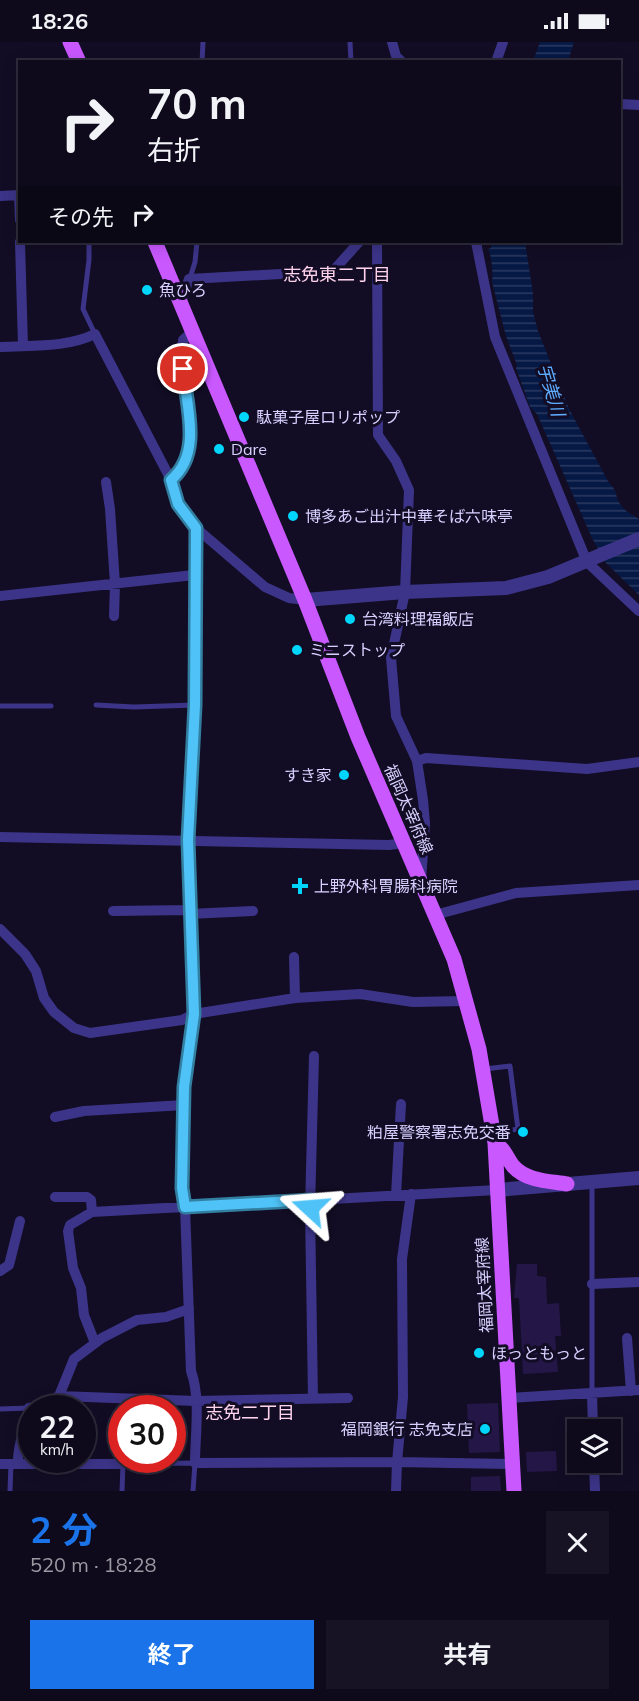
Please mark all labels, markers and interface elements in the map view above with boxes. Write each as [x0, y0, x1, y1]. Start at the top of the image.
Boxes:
text: 18:26 [30, 7, 88, 35]
text: 70 m [147, 77, 247, 130]
icon: right [48, 84, 126, 162]
text: 右折 [147, 133, 201, 167]
icon: right [126, 198, 159, 231]
text: その先 [48, 203, 114, 231]
district label: 志免東二丁目 [283, 263, 391, 286]
place label: 魚ひろ [159, 280, 207, 300]
marker: 魚ひろ [140, 283, 154, 297]
pin [157, 343, 208, 394]
icon: arrive [166, 352, 199, 385]
water label: 宇美川 [533, 361, 571, 421]
place label: 駄菓子屋ロリポップ [256, 407, 400, 427]
marker: 駄菓子屋ロリポップ [237, 410, 251, 424]
place label: Dare [231, 439, 267, 459]
marker: Dare [212, 442, 226, 456]
place label: 博多あご出汁中華そば六味亭 [305, 506, 513, 526]
marker: 博多あご出汁中華そば六味亭 [286, 509, 300, 523]
place label: 台湾料理福飯店 [362, 609, 474, 629]
marker: 台湾料理福飯店 [343, 612, 357, 626]
place label: ミニストップ [309, 640, 405, 660]
marker: ミニストップ [290, 643, 304, 657]
street label: 福岡太宰府線 [380, 761, 438, 857]
place label: すき家 [284, 765, 332, 785]
marker: すき家 [337, 768, 351, 782]
place label: 上野外科胃腸科病院 [314, 876, 458, 896]
marker: 上野外科胃腸科病院 [291, 877, 309, 895]
place label: 粕屋警察署志免交番 [367, 1122, 511, 1142]
marker: 粕屋警察署志免交番 [516, 1125, 530, 1139]
position arrow [278, 1176, 342, 1240]
street label: 福岡太宰府線 [472, 1237, 496, 1333]
place label: ほっともっと [491, 1343, 587, 1363]
marker: ほっともっと [472, 1346, 486, 1360]
speed limit sign: 30 [108, 1395, 186, 1473]
district label: 志免二丁目 [205, 1401, 295, 1424]
text: 22 [39, 1408, 75, 1446]
place label: 福岡銀行 志免支店 [341, 1419, 473, 1439]
map controls [567, 1419, 621, 1473]
button: layers [567, 1419, 621, 1473]
marker: 福岡銀行 志免支店 [478, 1422, 492, 1436]
text: km/h [40, 1440, 74, 1459]
text: 2 分 [30, 1507, 97, 1552]
button: close [546, 1511, 609, 1574]
text: 520 m · 18:28 [30, 1552, 156, 1577]
button: 終了 [30, 1620, 314, 1689]
button: 共有 [326, 1620, 609, 1689]

